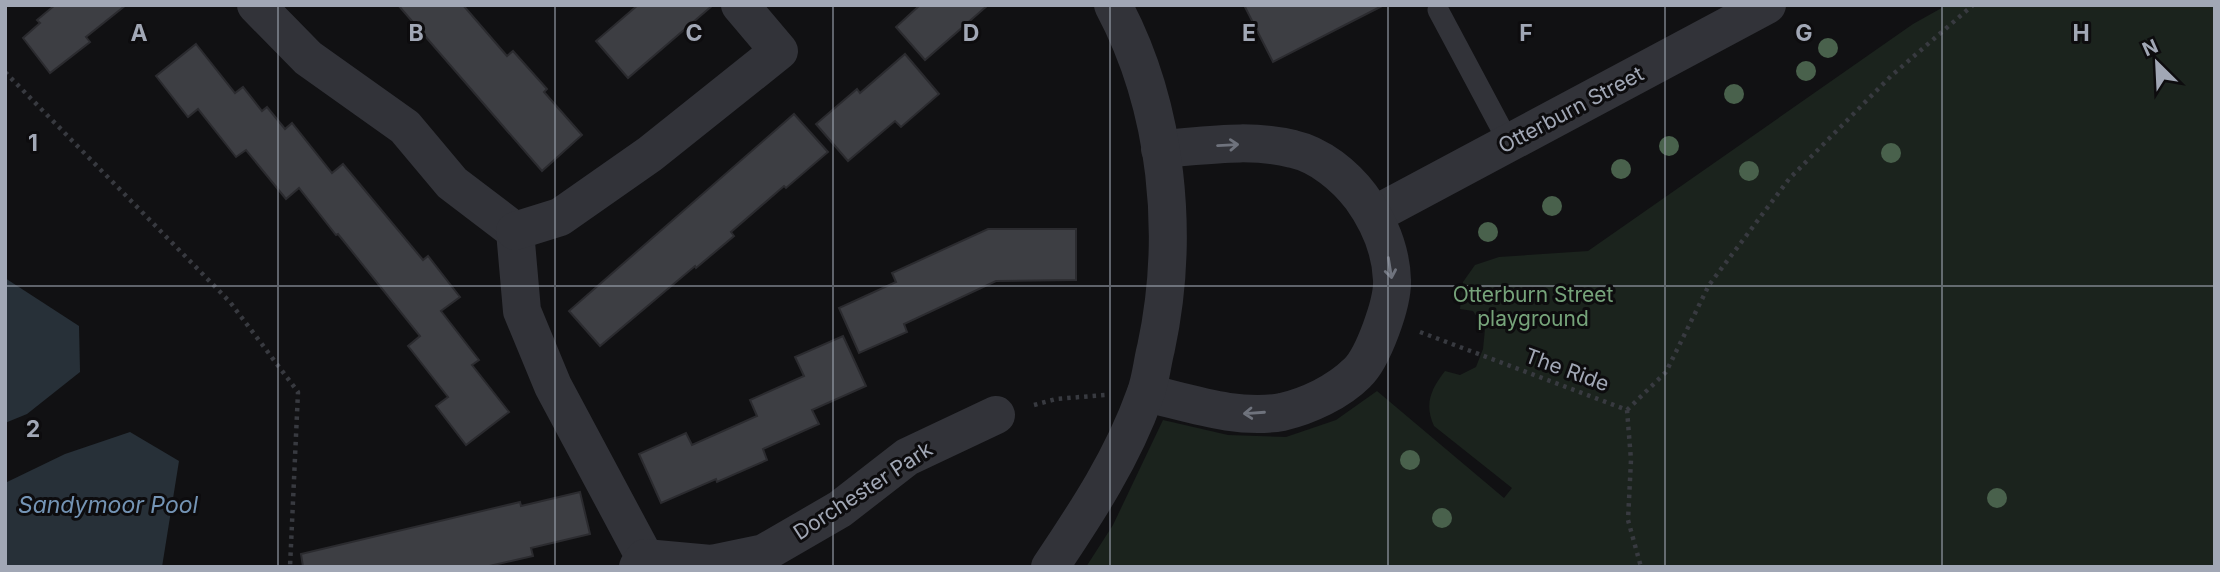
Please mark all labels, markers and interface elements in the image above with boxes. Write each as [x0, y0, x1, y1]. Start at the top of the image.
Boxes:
text: A [130, 19, 148, 47]
text: B [408, 19, 424, 47]
text: C [685, 19, 703, 47]
text: D [963, 19, 979, 47]
text: E [1242, 19, 1256, 47]
text: F [1519, 19, 1533, 47]
text: G [1795, 19, 1813, 47]
text: H [2072, 19, 2090, 47]
north arrow [2122, 28, 2192, 98]
text: N [2139, 34, 2162, 61]
street label: Otterburn Street [1494, 61, 1648, 158]
text: 1 [28, 129, 38, 157]
one-way arrow [1217, 138, 1240, 151]
one-way arrow [1384, 256, 1397, 278]
park label: Otterburn Street playground [1453, 282, 1613, 331]
street label: The Ride [1522, 343, 1613, 396]
one-way arrow [1243, 407, 1266, 420]
text: 2 [26, 415, 40, 443]
street label: Dorchester Park [789, 436, 937, 545]
water label: Sandymoor Pool [18, 491, 199, 519]

